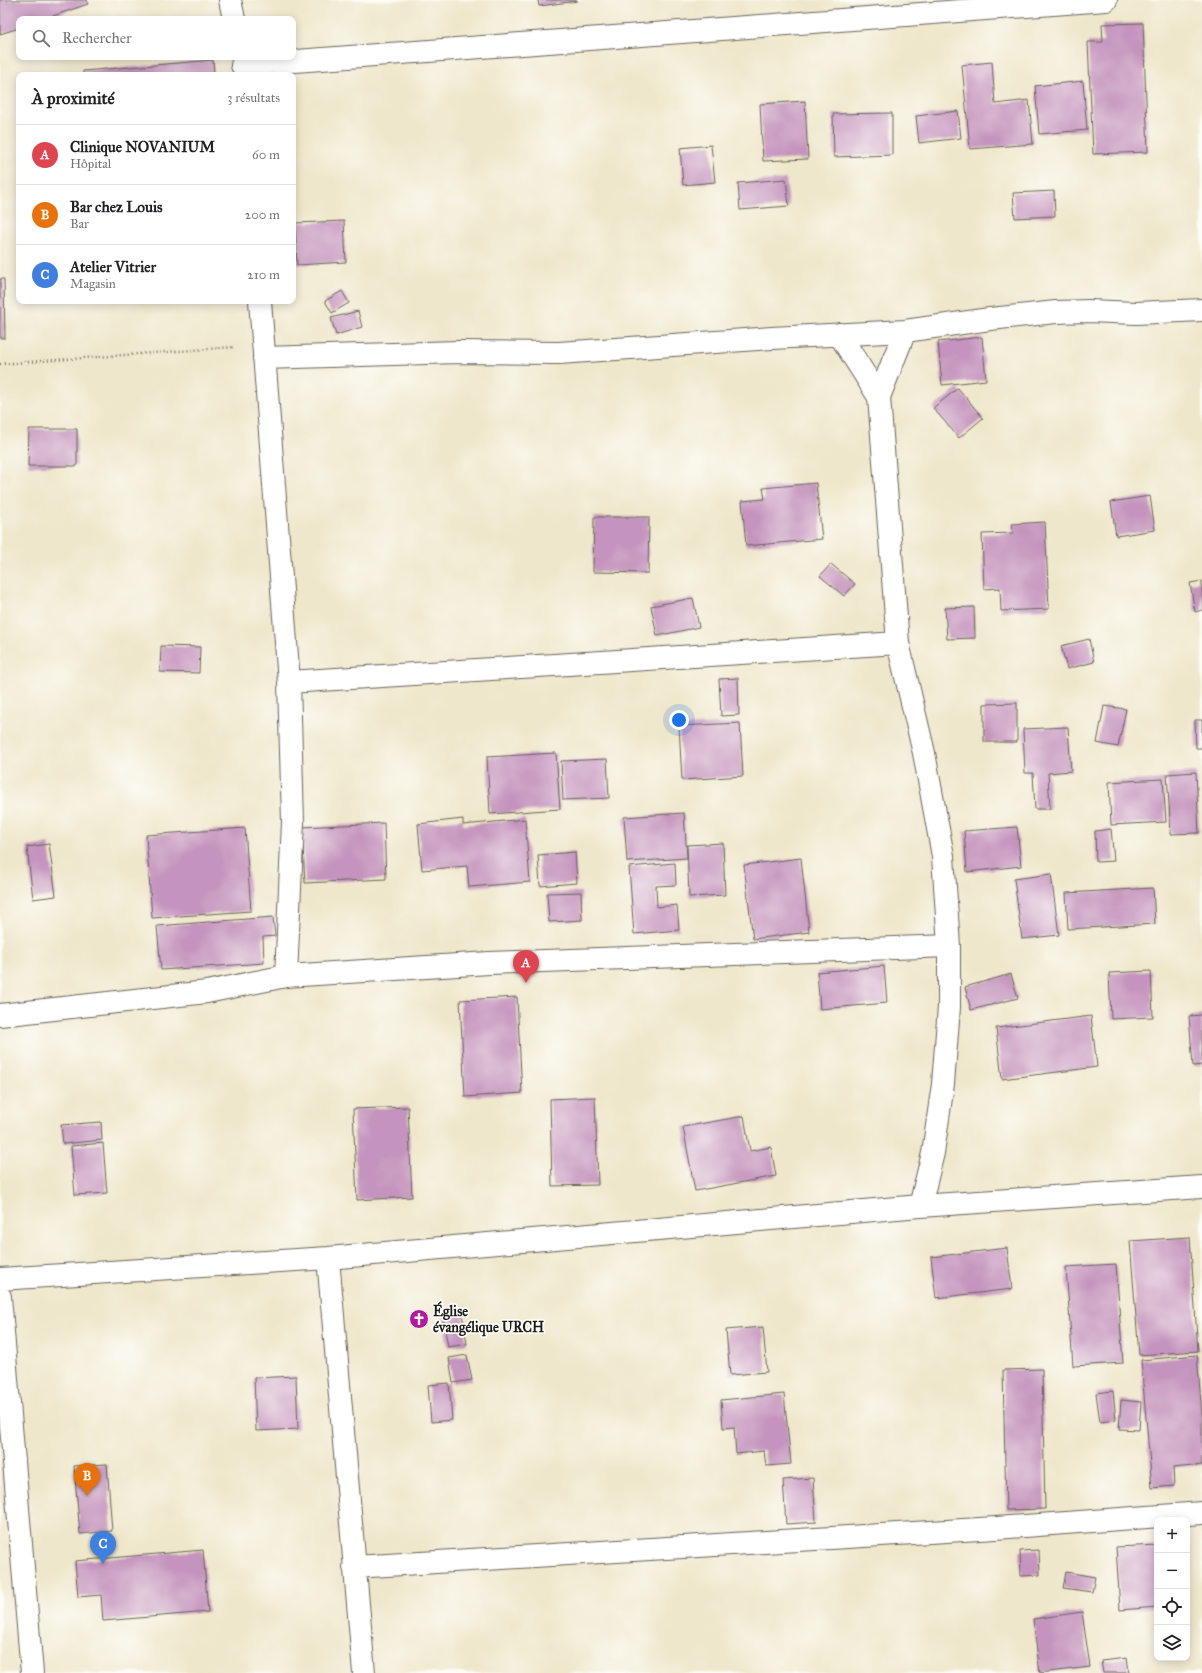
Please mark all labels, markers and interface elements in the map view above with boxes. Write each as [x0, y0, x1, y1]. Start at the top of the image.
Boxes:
search box [16, 16, 296, 60]
icon: search [30, 27, 52, 49]
text: Rechercher [62, 29, 132, 47]
text: À proximité [32, 88, 115, 109]
text: 3 résultats [227, 90, 280, 106]
text: Clinique NOVANIUM [70, 138, 215, 156]
text: A [41, 147, 49, 163]
text: 60 m [252, 147, 280, 163]
text: Hôpital [70, 156, 111, 172]
text: Bar chez Louis [70, 198, 162, 216]
text: B [41, 207, 49, 223]
text: 200 m [245, 207, 280, 223]
text: Bar [70, 216, 89, 232]
text: Atelier Vitrier [70, 258, 156, 276]
text: C [41, 267, 49, 283]
text: 210 m [247, 267, 280, 283]
text: Magasin [70, 276, 116, 292]
your location [669, 710, 689, 730]
pin: A [513, 950, 539, 983]
place label: Église évangélique URCH [433, 1301, 544, 1337]
church icon: Église évangélique URCH [408, 1308, 430, 1330]
pin: B [74, 1463, 100, 1496]
map controls [1154, 1517, 1190, 1661]
button: + [1154, 1517, 1190, 1553]
pin: C [90, 1531, 116, 1564]
button: − [1154, 1553, 1190, 1589]
button: locate [1154, 1589, 1190, 1625]
button: layers [1154, 1625, 1190, 1661]

